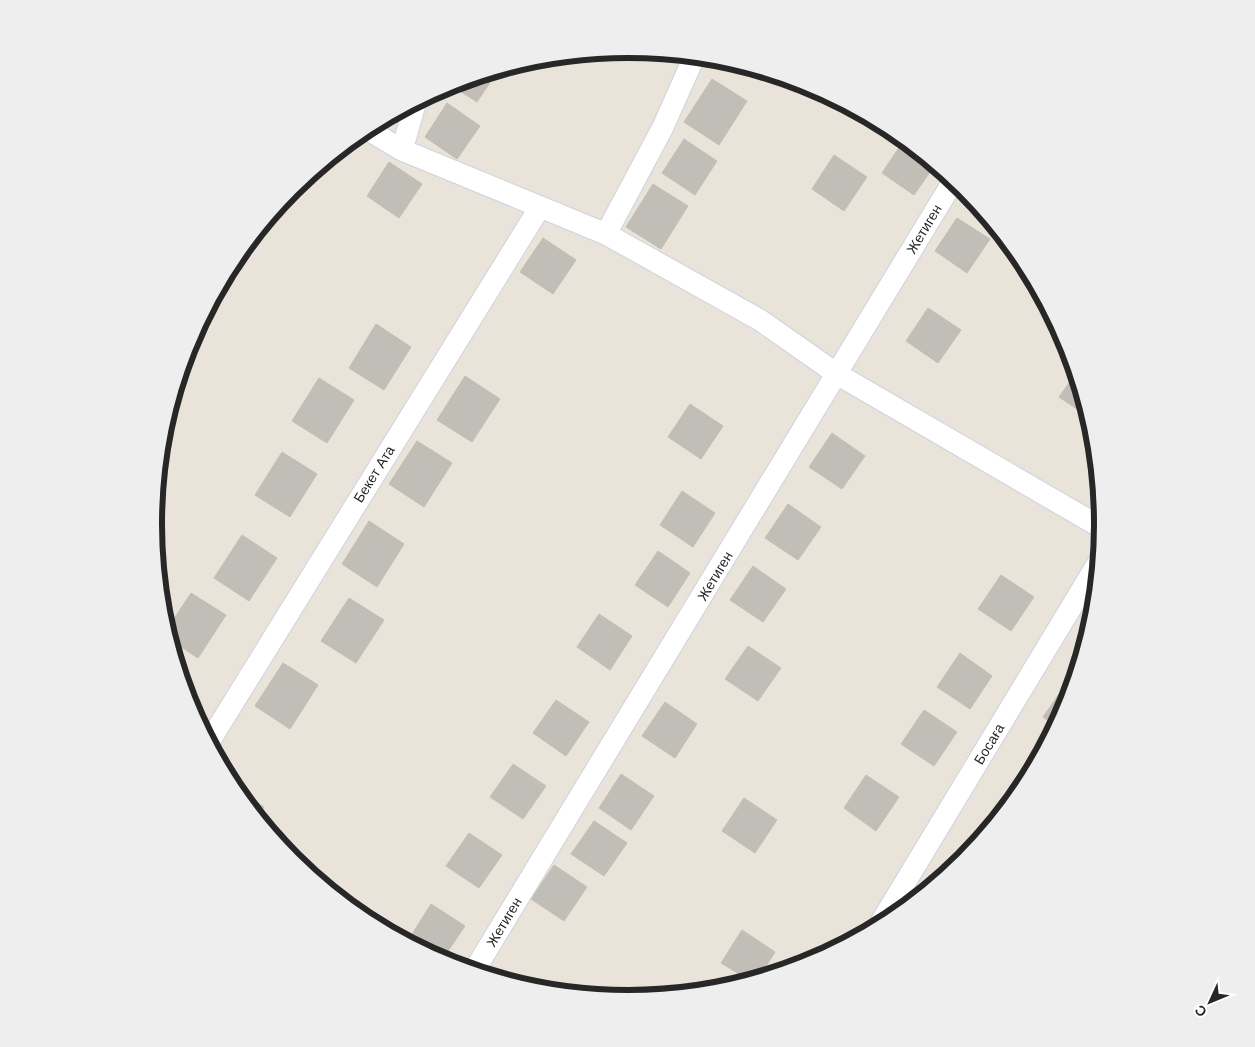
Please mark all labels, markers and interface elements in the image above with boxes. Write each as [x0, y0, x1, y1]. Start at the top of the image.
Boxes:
street label: Жетиген [903, 201, 945, 257]
street label: Бекет Ата [350, 442, 398, 505]
street label: Жетиген [694, 548, 736, 604]
street label: Босаға [971, 721, 1007, 767]
street label: Жетиген [483, 894, 525, 950]
north arrow [1185, 977, 1235, 1027]
text: С [1191, 1002, 1210, 1020]

